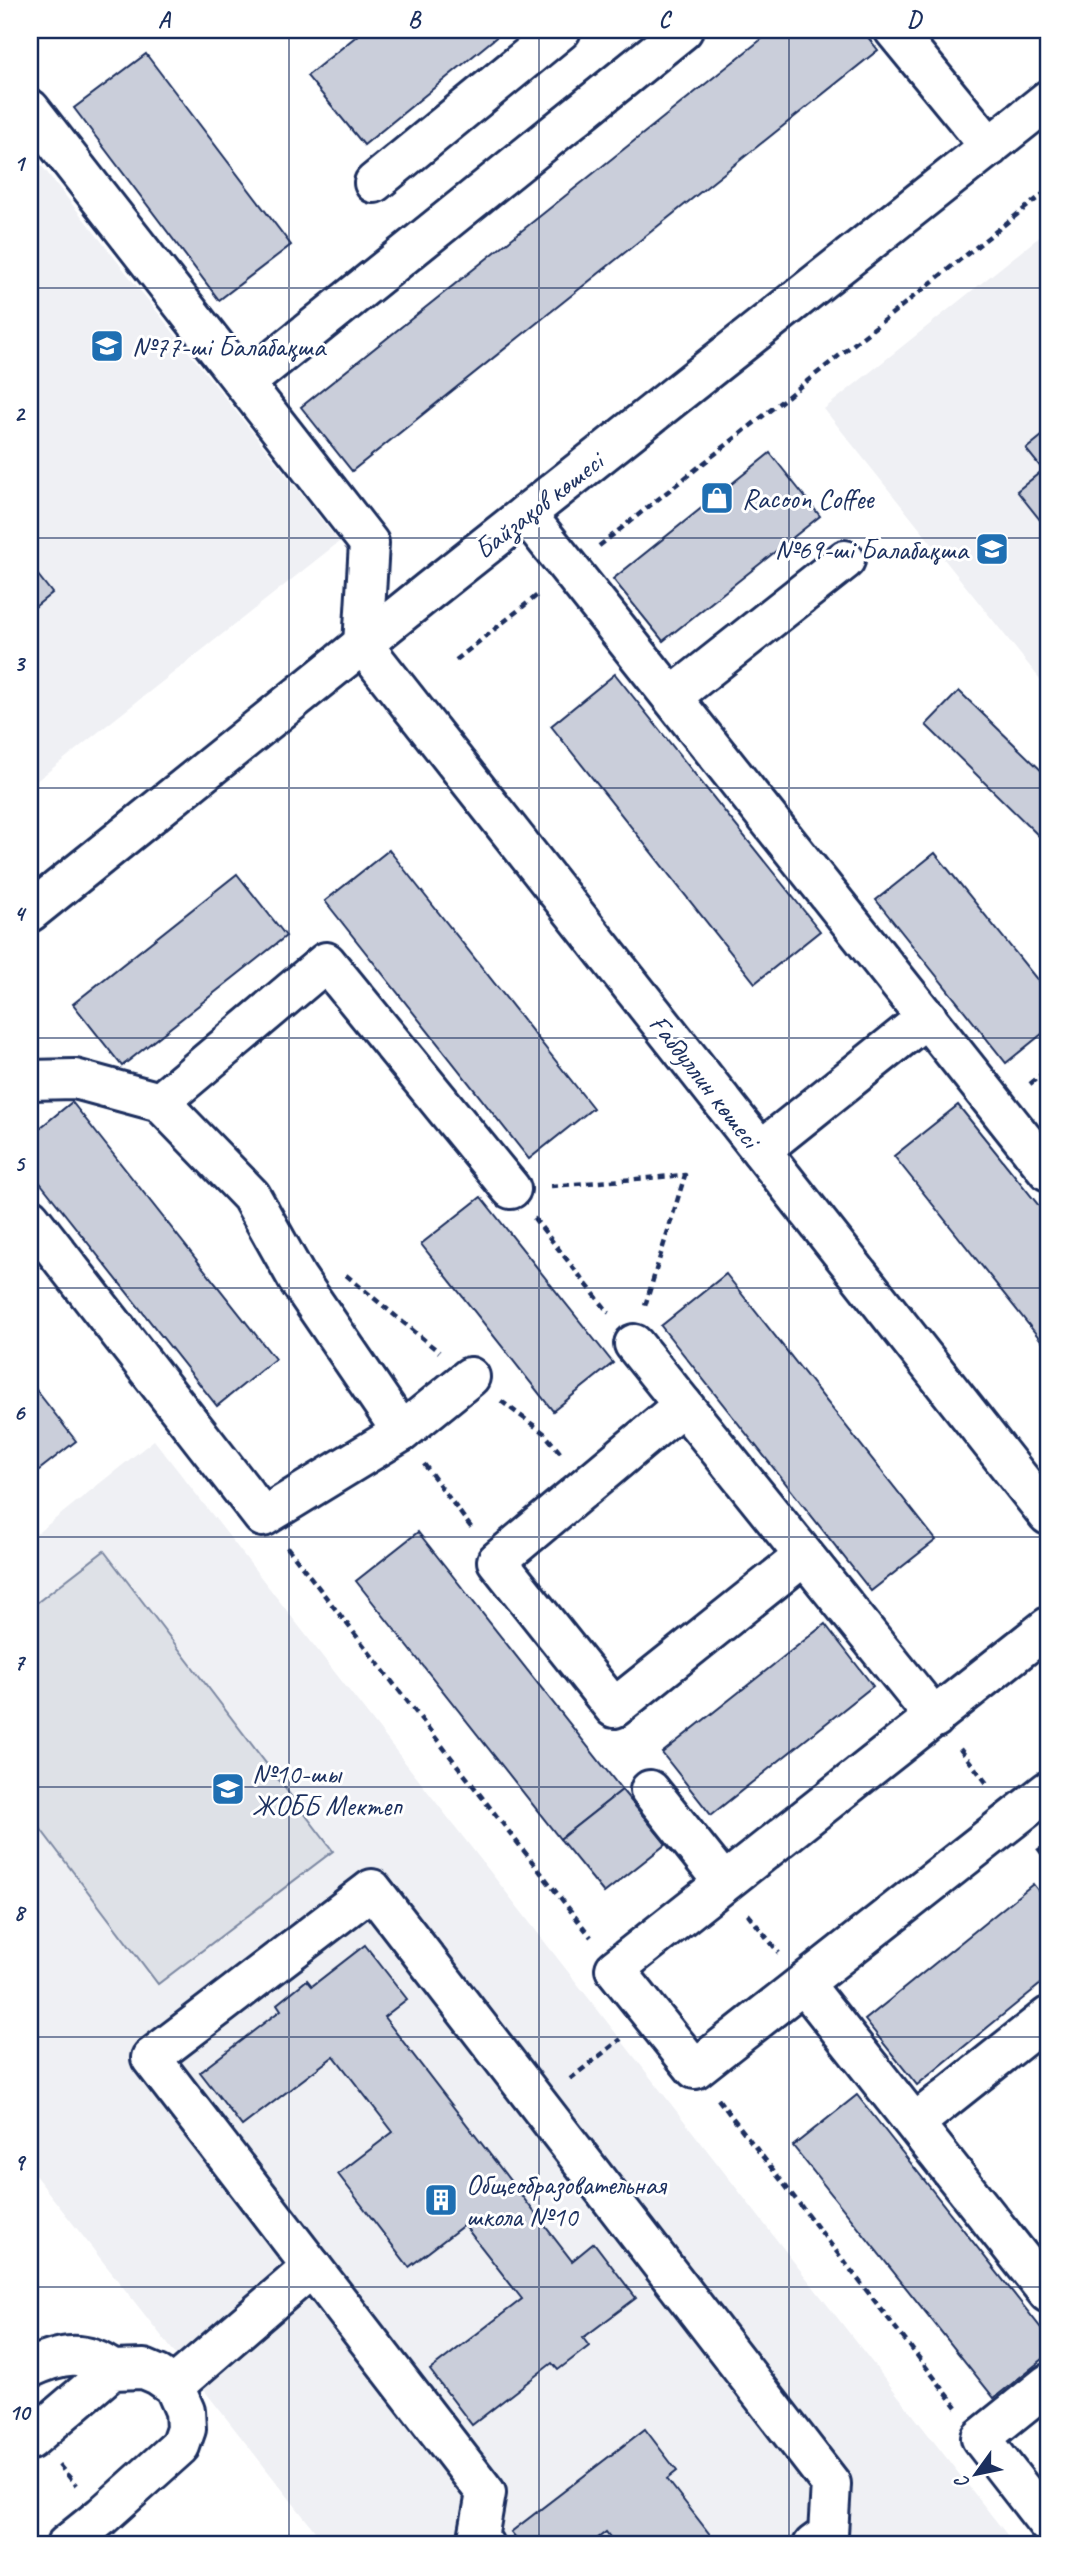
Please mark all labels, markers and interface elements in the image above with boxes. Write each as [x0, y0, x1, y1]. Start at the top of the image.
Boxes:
text: A [158, 5, 172, 34]
text: B [408, 5, 422, 34]
text: C [659, 5, 673, 34]
text: D [907, 5, 923, 34]
text: 1 [14, 149, 27, 178]
school or university icon: №77-ші Балабақша [88, 327, 126, 365]
place label: №77-ші Балабақша [132, 329, 327, 364]
text: 2 [14, 399, 27, 428]
street label: Байзақов көшесі [467, 442, 613, 567]
shop icon: Racoon Coffee [698, 479, 736, 517]
place label: Racoon Coffee [742, 481, 875, 516]
school or university icon: №69-ші Балабақша [973, 530, 1011, 568]
place label: №69-ші Балабақша [775, 532, 970, 567]
text: 3 [14, 649, 27, 678]
text: 4 [14, 899, 27, 928]
street label: Ғабдуллин көшесі [641, 1006, 770, 1157]
text: 5 [14, 1149, 26, 1178]
text: 6 [14, 1398, 27, 1427]
text: 7 [14, 1648, 27, 1677]
place label: №10-шы ЖОББ Мектеп [252, 1756, 403, 1823]
school or university icon: №10-шы ЖОББ Мектеп [209, 1770, 247, 1808]
text: 8 [14, 1898, 27, 1927]
text: 9 [14, 2148, 27, 2177]
place label: Общеобразовательная школа №10 [466, 2167, 668, 2234]
building icon: Общеобразовательная школа №10 [422, 2181, 460, 2219]
text: 10 [9, 2398, 32, 2427]
north arrow [942, 2438, 1012, 2508]
text: С [949, 2470, 975, 2493]

